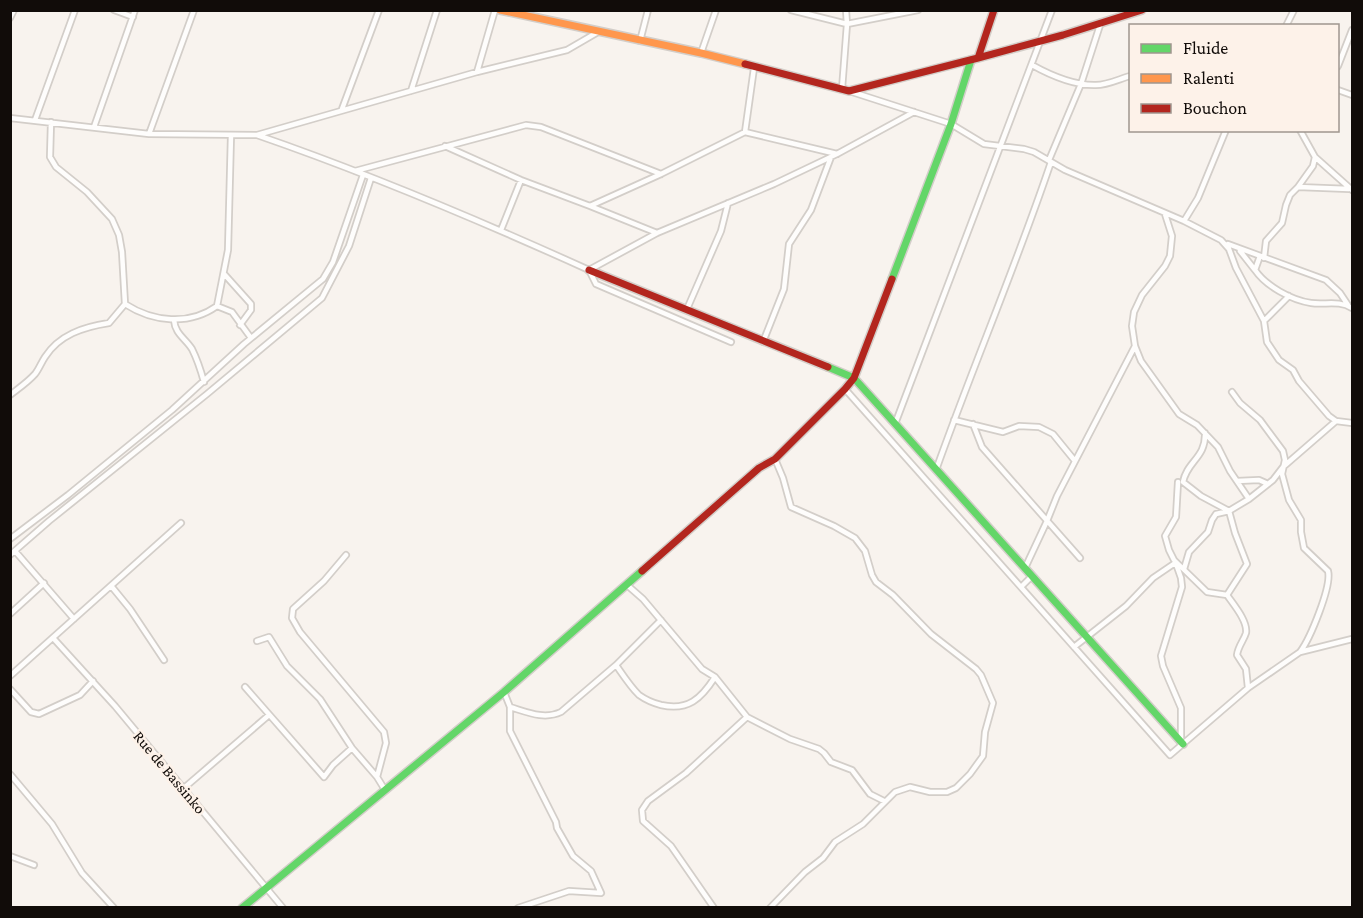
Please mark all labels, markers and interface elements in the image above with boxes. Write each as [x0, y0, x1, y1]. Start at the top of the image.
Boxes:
legend [1129, 24, 1339, 132]
text: Fluide [1183, 38, 1228, 58]
text: Ralenti [1183, 68, 1234, 88]
text: Bouchon [1183, 98, 1247, 118]
street label: Rue de Bassinko [130, 728, 209, 817]

